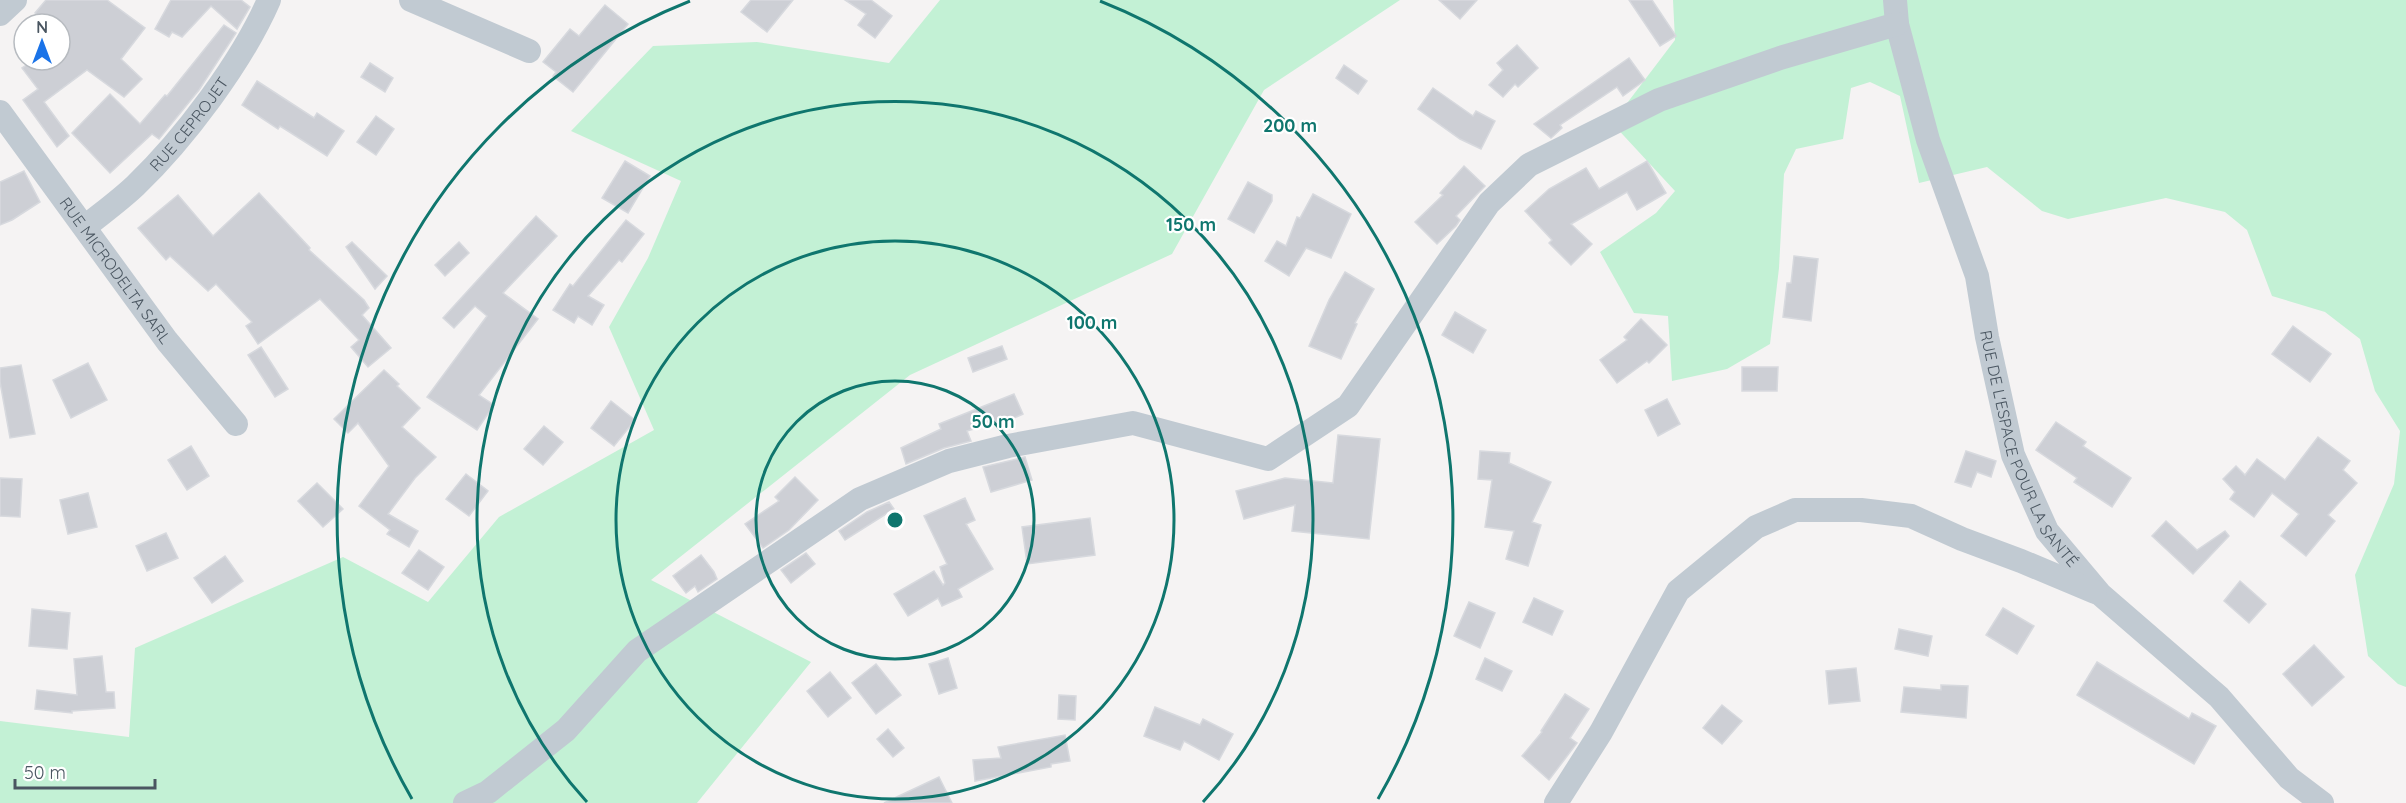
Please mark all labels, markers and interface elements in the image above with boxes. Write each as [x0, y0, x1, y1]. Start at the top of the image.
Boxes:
north arrow [12, 12, 72, 72]
text: N [36, 17, 48, 37]
street label: RUE CEPROJET [145, 73, 233, 175]
text: 200 m [1263, 114, 1317, 137]
street label: RUE MICRODELTA SARL [55, 193, 176, 348]
text: 150 m [1166, 213, 1216, 236]
text: 100 m [1067, 311, 1117, 334]
street label: RUE DE L'ESPACE POUR LA SANTÉ [1976, 329, 2083, 571]
text: 50 m [971, 410, 1015, 433]
centre of rings [885, 510, 905, 530]
scale bar [15, 752, 154, 790]
text: 50 m [24, 761, 66, 784]

